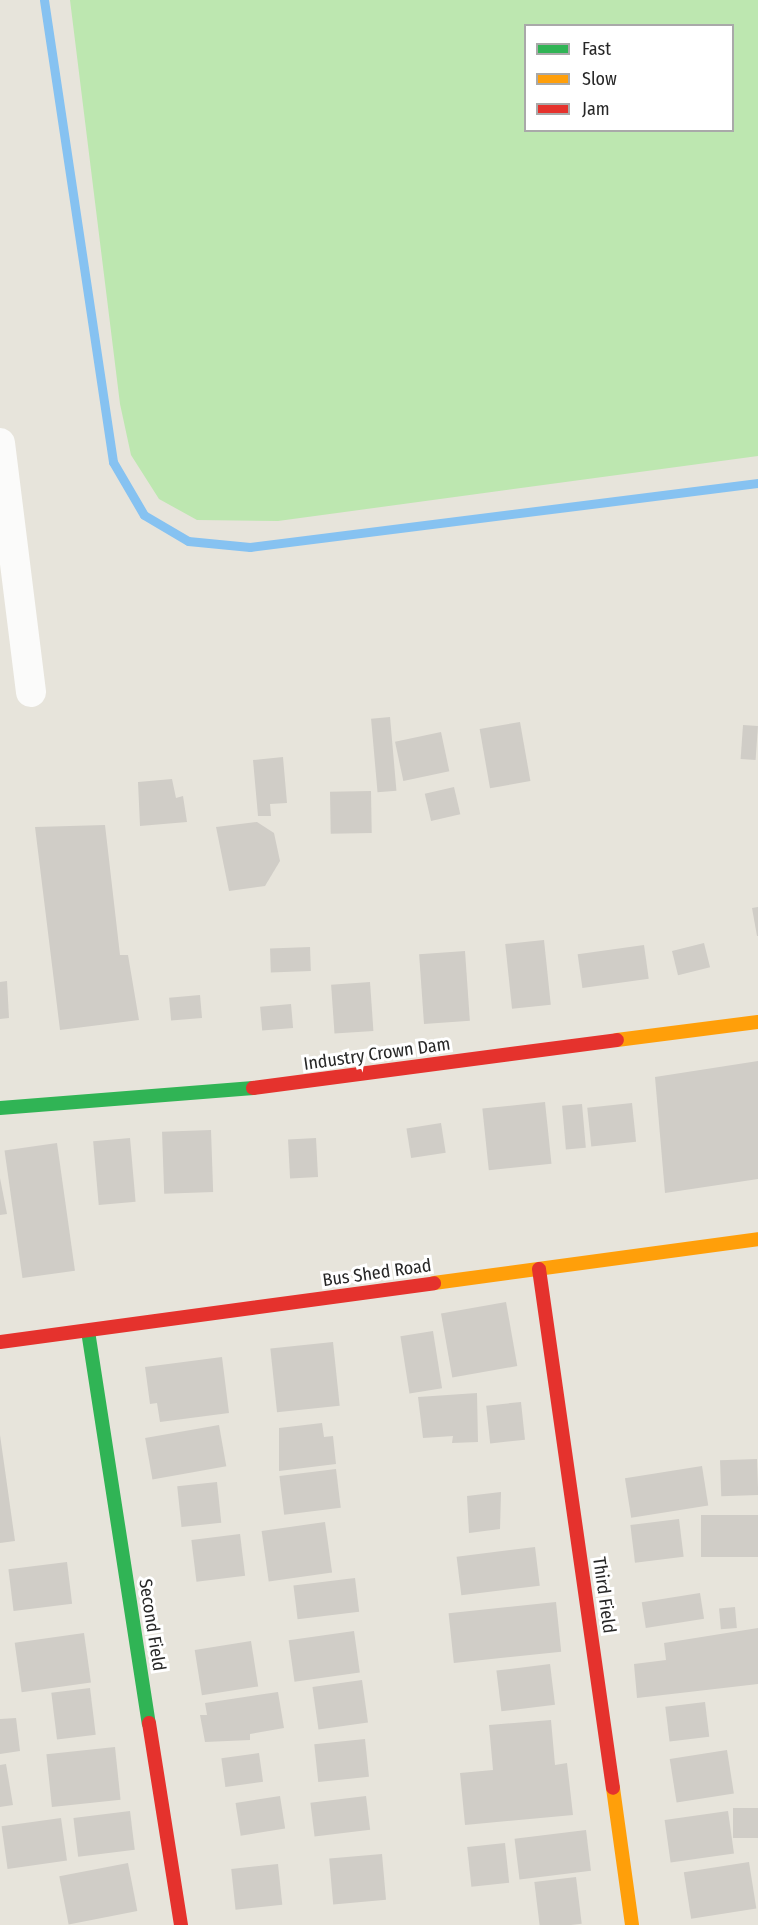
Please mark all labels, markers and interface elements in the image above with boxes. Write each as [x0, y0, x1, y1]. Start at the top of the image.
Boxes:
legend [524, 24, 734, 132]
text: Fast [582, 38, 611, 60]
text: Slow [582, 68, 617, 90]
text: Jam [582, 98, 610, 120]
street label: Industry Crown Dam [302, 1033, 452, 1075]
street label: Bus Shed Road [321, 1255, 433, 1291]
street label: Third Field [588, 1555, 620, 1635]
street label: Second Field [134, 1577, 170, 1673]

